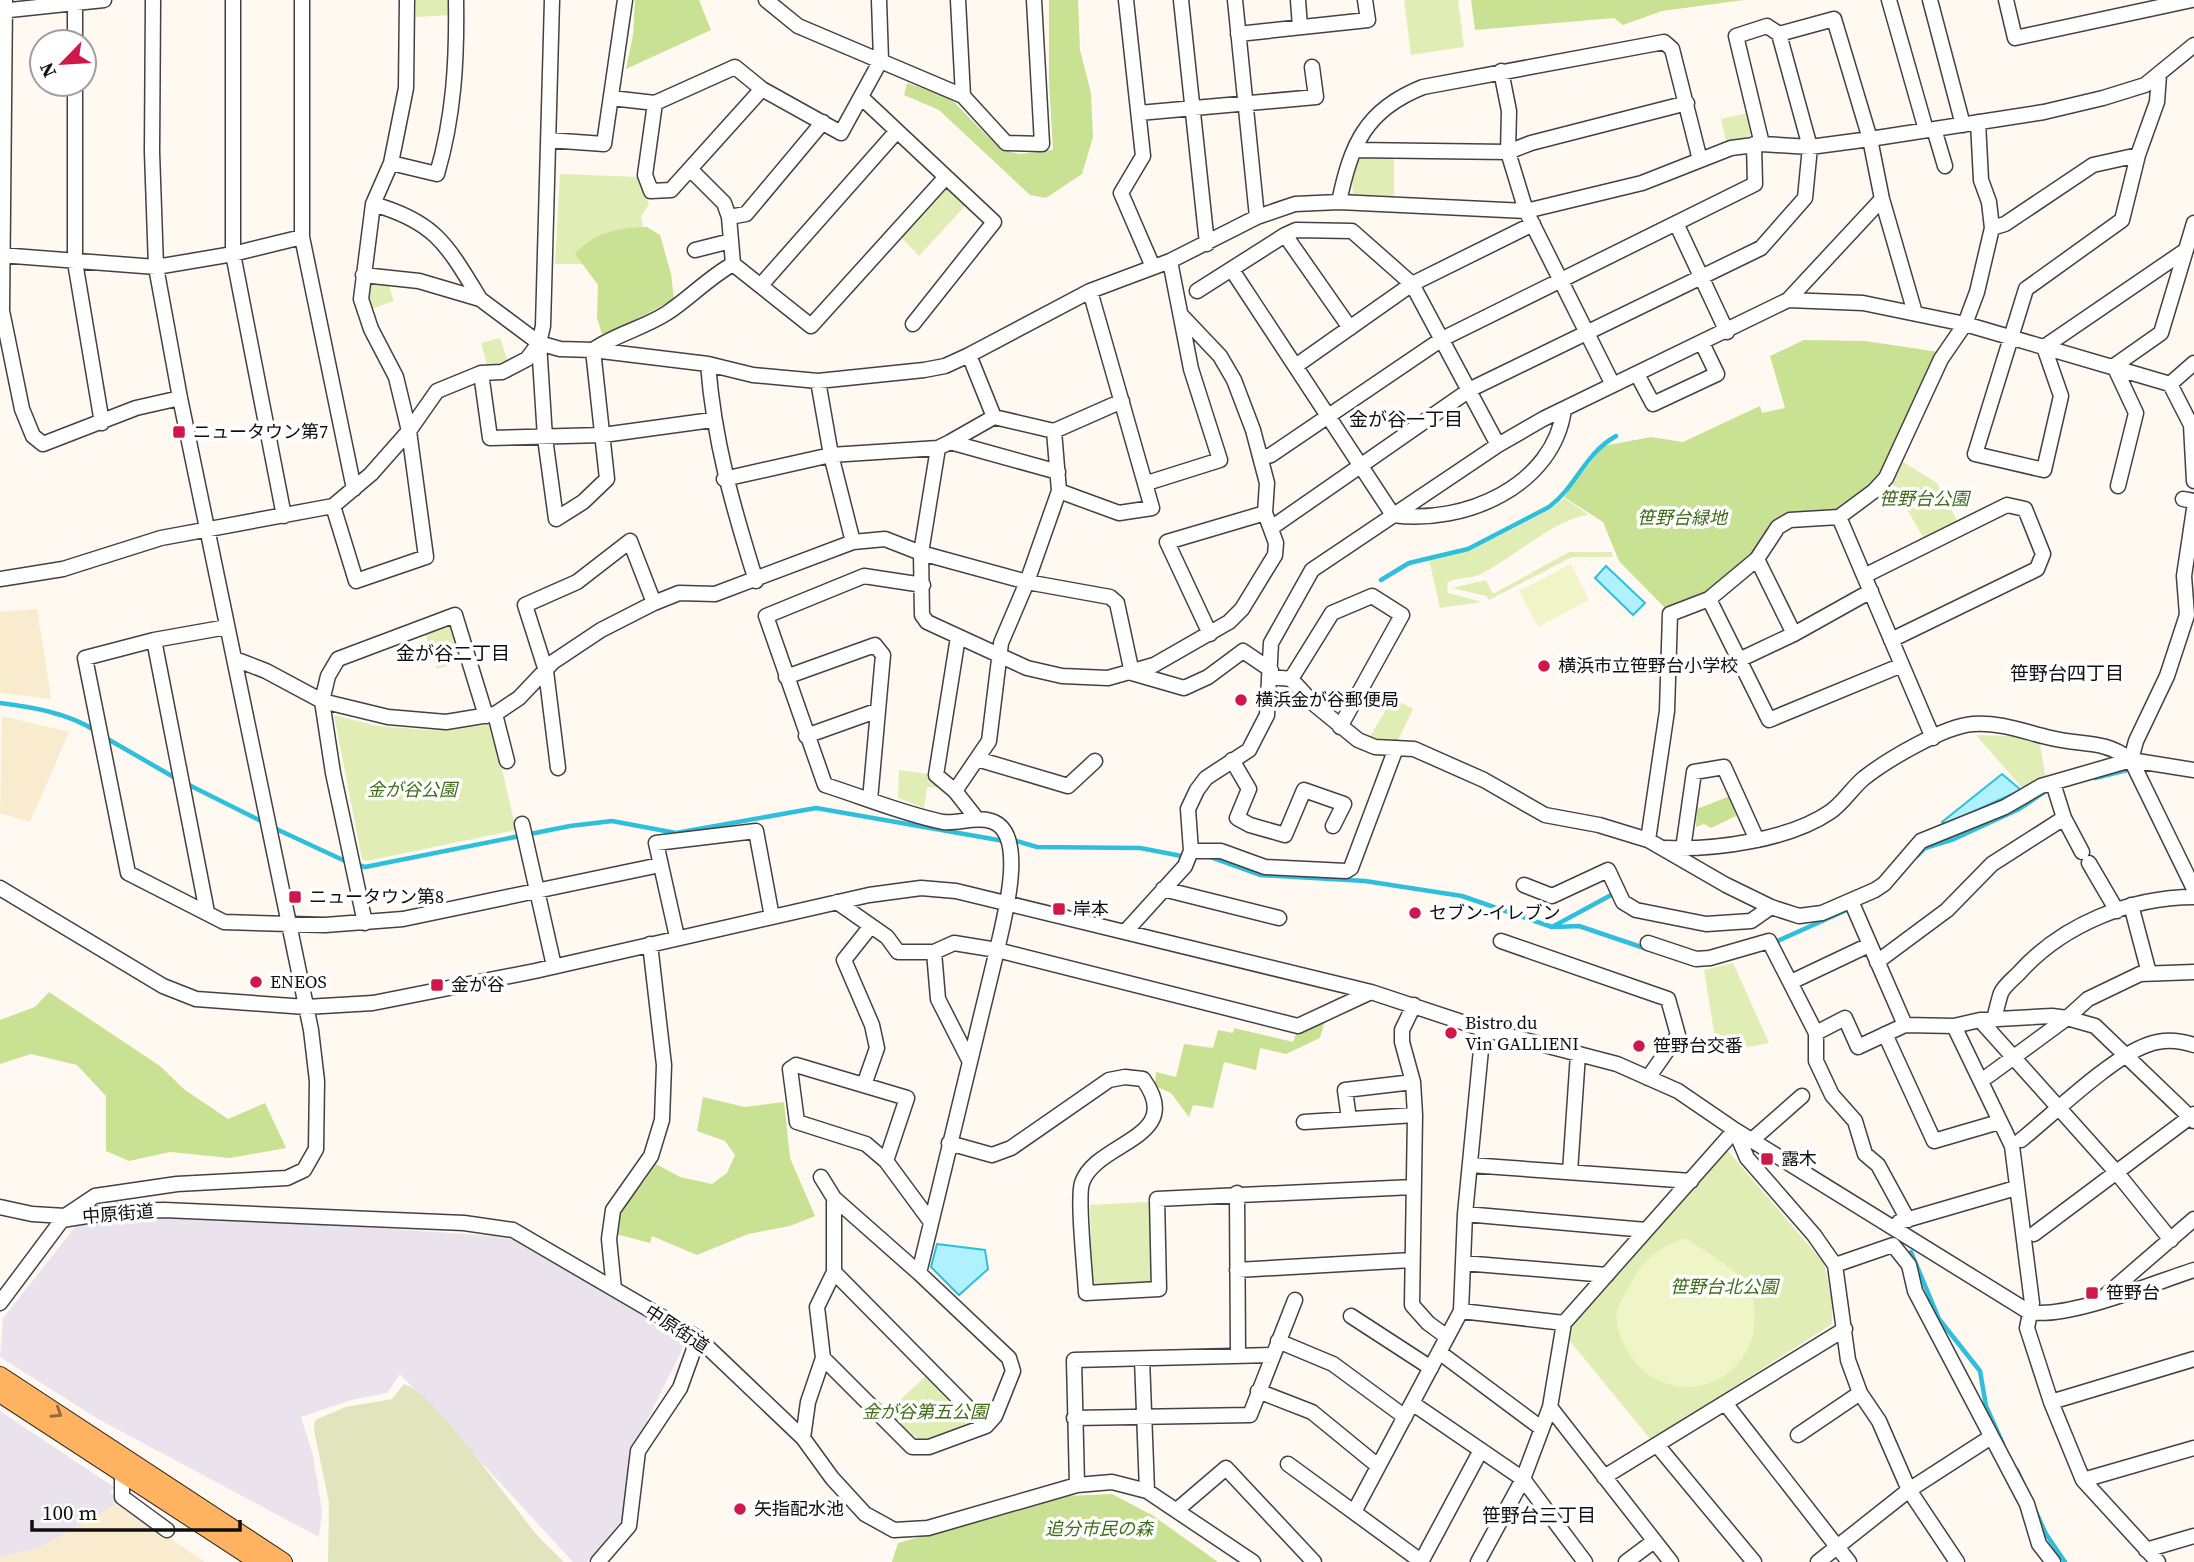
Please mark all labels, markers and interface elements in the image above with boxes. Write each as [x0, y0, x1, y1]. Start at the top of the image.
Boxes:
north arrow [28, 28, 98, 98]
text: N [33, 58, 62, 82]
district label: 金が谷一丁目 [1349, 406, 1463, 432]
place label: ニュータウン第7 [193, 419, 328, 444]
marker: ニュータウン第7 [171, 424, 187, 440]
park label: 笹野台公園 [1879, 486, 1972, 511]
park label: 笹野台緑地 [1637, 505, 1729, 530]
district label: 金が谷二丁目 [396, 640, 510, 666]
place label: 横浜市立笹野台小学校 [1558, 653, 1738, 678]
marker: 横浜市立笹野台小学校 [1536, 658, 1552, 674]
district label: 笹野台四丁目 [2010, 660, 2124, 686]
place label: 横浜金が谷郵便局 [1255, 687, 1399, 712]
marker: 横浜金が谷郵便局 [1233, 692, 1249, 708]
park label: 金が谷公園 [367, 777, 460, 802]
place label: ニュータウン第8 [309, 884, 444, 909]
marker: ニュータウン第8 [287, 889, 303, 905]
place label: 岸本 [1073, 896, 1109, 921]
place label: セブン-イレブン [1429, 900, 1561, 925]
marker: 岸本 [1051, 901, 1067, 917]
marker: セブン-イレブン [1407, 905, 1423, 921]
place label: ENEOS [270, 969, 327, 994]
place label: 金が谷 [451, 972, 505, 997]
marker: ENEOS [248, 974, 264, 990]
marker: 金が谷 [429, 977, 445, 993]
place label: Bistro du Vin GALLIENI [1465, 1010, 1579, 1056]
marker: Bistro du Vin GALLIENI [1443, 1025, 1459, 1041]
place label: 笹野台交番 [1653, 1033, 1743, 1058]
marker: 笹野台交番 [1631, 1038, 1647, 1054]
place label: 露木 [1781, 1146, 1817, 1171]
marker: 露木 [1759, 1151, 1775, 1167]
street label: 中原街道 [81, 1198, 155, 1229]
park label: 笹野台北公園 [1670, 1274, 1781, 1299]
place label: 笹野台 [2106, 1280, 2160, 1305]
marker: 笹野台 [2084, 1285, 2100, 1301]
street label: 中原街道 [640, 1298, 714, 1359]
park label: 金が谷第五公園 [862, 1399, 991, 1424]
one-way arrow [49, 1405, 62, 1418]
scale bar [32, 1488, 240, 1532]
place label: 矢指配水池 [754, 1496, 844, 1521]
text: 100 m [42, 1498, 97, 1527]
marker: 矢指配水池 [732, 1501, 748, 1517]
district label: 笹野台三丁目 [1482, 1502, 1596, 1528]
park label: 追分市民の森 [1045, 1516, 1155, 1541]

